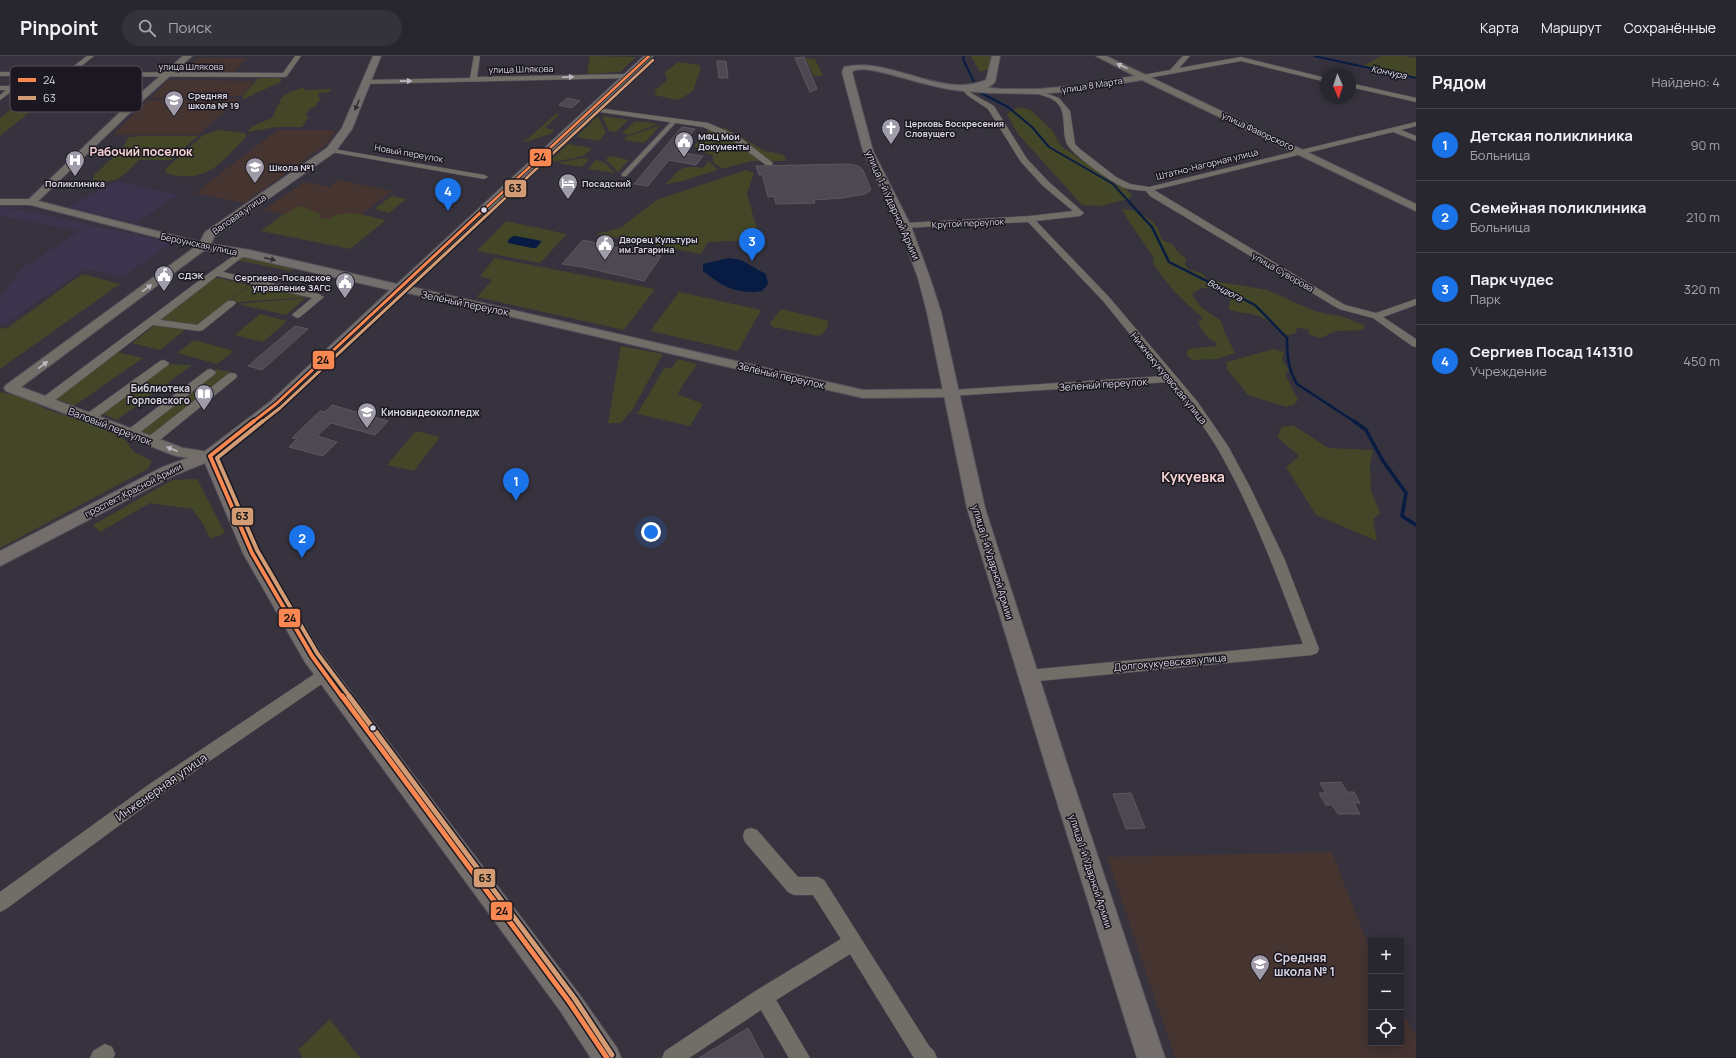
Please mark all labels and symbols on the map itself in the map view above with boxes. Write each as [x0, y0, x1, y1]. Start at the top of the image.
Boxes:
street label: улица Шлякова [158, 60, 224, 73]
street label: улица Шлякова [488, 62, 554, 76]
water label: Кончура [1370, 62, 1409, 82]
one-way arrow [1116, 63, 1127, 69]
legend [10, 66, 142, 112]
north arrow [1320, 68, 1356, 104]
text: 24 [43, 72, 56, 87]
one-way arrow [562, 74, 575, 80]
street label: улица 8 Марта [1061, 74, 1123, 96]
one-way arrow [400, 78, 413, 84]
school or university icon: Средняя школа № 19 [163, 89, 185, 117]
place label: Средняя школа № 19 [188, 89, 239, 112]
text: 63 [43, 90, 56, 105]
one-way arrow [354, 100, 360, 112]
street label: улица Фаворского [1220, 109, 1296, 153]
church icon: Церковь Воскресения Словущего [880, 117, 902, 145]
place label: Церковь Воскресения Словущего [905, 117, 1004, 140]
public building icon: МФЦ Мои Документы [673, 130, 695, 158]
place label: МФЦ Мои Документы [698, 130, 750, 153]
street label: Новый переулок [374, 141, 445, 166]
district label: Рабочий поселок [89, 143, 193, 160]
street label: Штатно-Нагорная улица [1155, 145, 1259, 183]
line badge: 24 [529, 148, 552, 167]
street label: улица 1-й Ударной Армии [862, 148, 924, 262]
hospital icon: Поликлиника [64, 149, 86, 177]
text: 24 [533, 149, 547, 164]
school or university icon: Школа №1 [244, 156, 266, 184]
place label: Школа №1 [269, 161, 314, 174]
hotel icon: Посадский [557, 172, 579, 200]
place label: Поликлиника [45, 177, 105, 190]
place label: Посадский [582, 177, 631, 190]
pin: 4 [435, 178, 461, 211]
line badge: 63 [504, 179, 527, 198]
text: 63 [508, 180, 522, 195]
street label: Валовая улица [209, 191, 269, 237]
unlabelled marker [479, 205, 489, 215]
street label: Крутой переулок [932, 215, 1005, 231]
pin: 3 [739, 228, 765, 261]
street label: Бероунская улица [160, 230, 238, 258]
public building icon: Дворец Культуры им.Гагарина [594, 233, 616, 261]
place label: Дворец Культуры им.Гагарина [619, 233, 698, 256]
street label: улица Суворова [1250, 249, 1316, 295]
one-way arrow [264, 256, 276, 262]
public building icon: СДЭК [153, 264, 175, 292]
place label: СДЭК [178, 269, 204, 282]
place label: Сергиево-Посадское управление ЗАГС [235, 271, 332, 294]
public building icon: Сергиево-Посадское управление ЗАГС [334, 271, 356, 299]
water label: Вондюга [1205, 276, 1246, 305]
one-way arrow [142, 284, 153, 292]
street label: Зелёный переулок [420, 287, 511, 319]
street label: Нижнекукуевская улица [1127, 329, 1211, 427]
line badge: 24 [312, 350, 335, 370]
text: 24 [316, 352, 330, 367]
street label: Зелёный переулок [736, 358, 827, 392]
one-way arrow [37, 361, 48, 369]
street label: Зелёный переулок [1058, 374, 1149, 394]
place label: Библиотека Горловского [127, 381, 190, 407]
library icon: Библиотека Горловского [193, 383, 215, 411]
school or university icon: Киновидеоколледж [356, 401, 378, 429]
street label: Валовый переулок [66, 404, 155, 449]
place label: Киновидеоколледж [381, 405, 480, 419]
one-way arrow [165, 446, 177, 452]
street label: проспект Красной Армии [82, 460, 184, 520]
district label: Кукуевка [1161, 467, 1225, 486]
pin: 1 [503, 468, 529, 501]
street label: улица 1-й Ударной Армии [969, 503, 1017, 621]
line badge: 63 [231, 507, 254, 526]
text: 63 [235, 508, 249, 523]
your location [641, 522, 661, 542]
pin: 2 [289, 525, 315, 558]
line badge: 24 [278, 608, 301, 628]
text: 24 [283, 610, 297, 625]
street label: Долгокукуевская улица [1113, 650, 1227, 674]
unlabelled marker [368, 723, 378, 733]
street label: Инженерная улица [112, 749, 210, 825]
street label: улица 1-й Ударной Армии [1066, 812, 1116, 930]
line badge: 63 [473, 868, 496, 888]
text: 63 [478, 870, 492, 885]
line badge: 24 [490, 901, 513, 921]
text: 24 [495, 903, 509, 918]
place label: Средняя школа № 1 [1274, 949, 1335, 980]
school or university icon: Средняя школа № 1 [1249, 953, 1271, 981]

